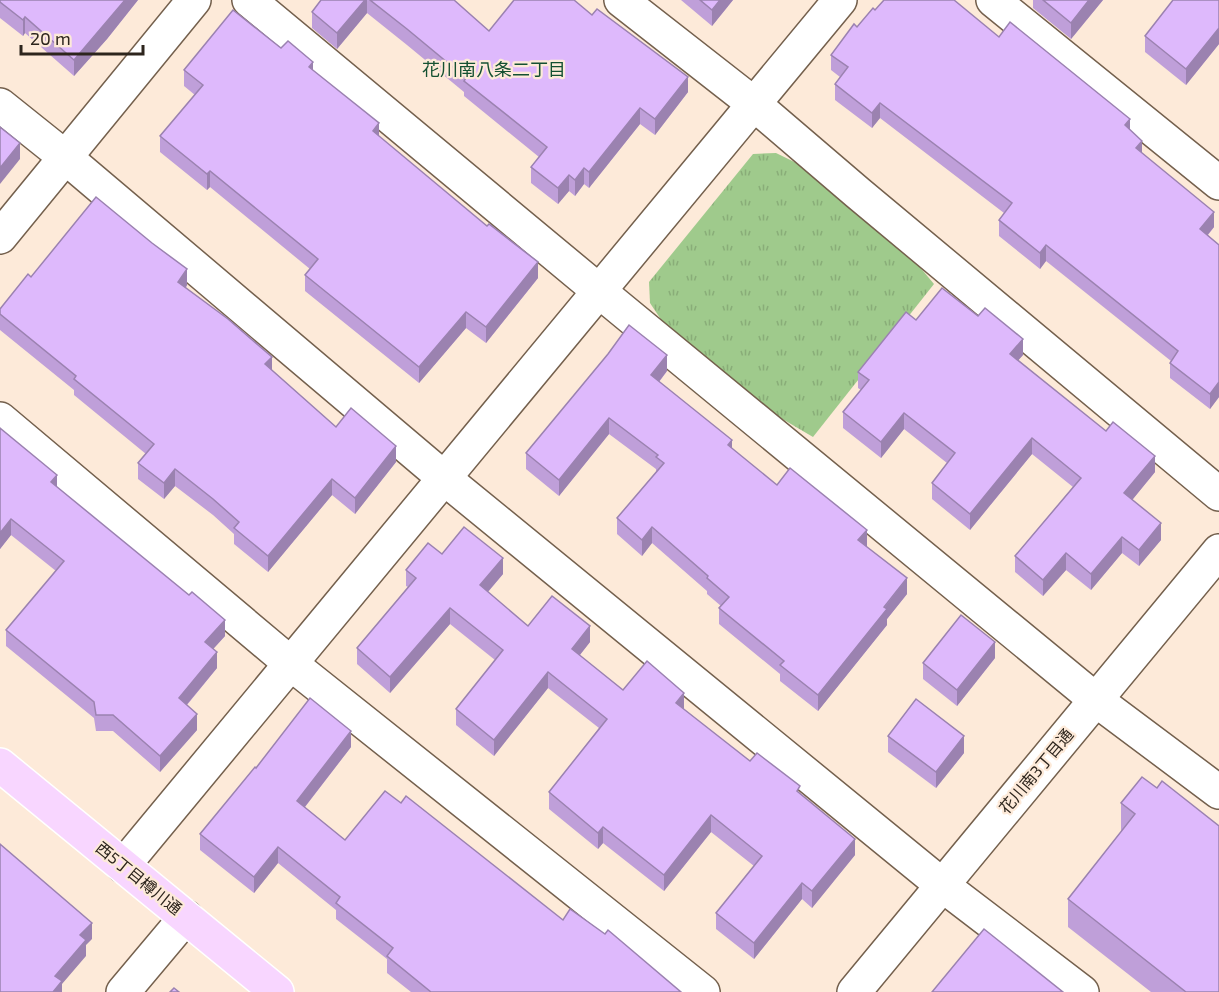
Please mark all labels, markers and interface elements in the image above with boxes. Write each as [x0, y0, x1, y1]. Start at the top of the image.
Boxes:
scale bar [21, 18, 142, 56]
text: 20 m [30, 27, 71, 49]
district label: 花川南八条二丁目 [422, 58, 566, 80]
street label: 花川南3丁目通 [995, 724, 1077, 817]
street label: 西5丁目樽川通 [93, 837, 186, 918]

